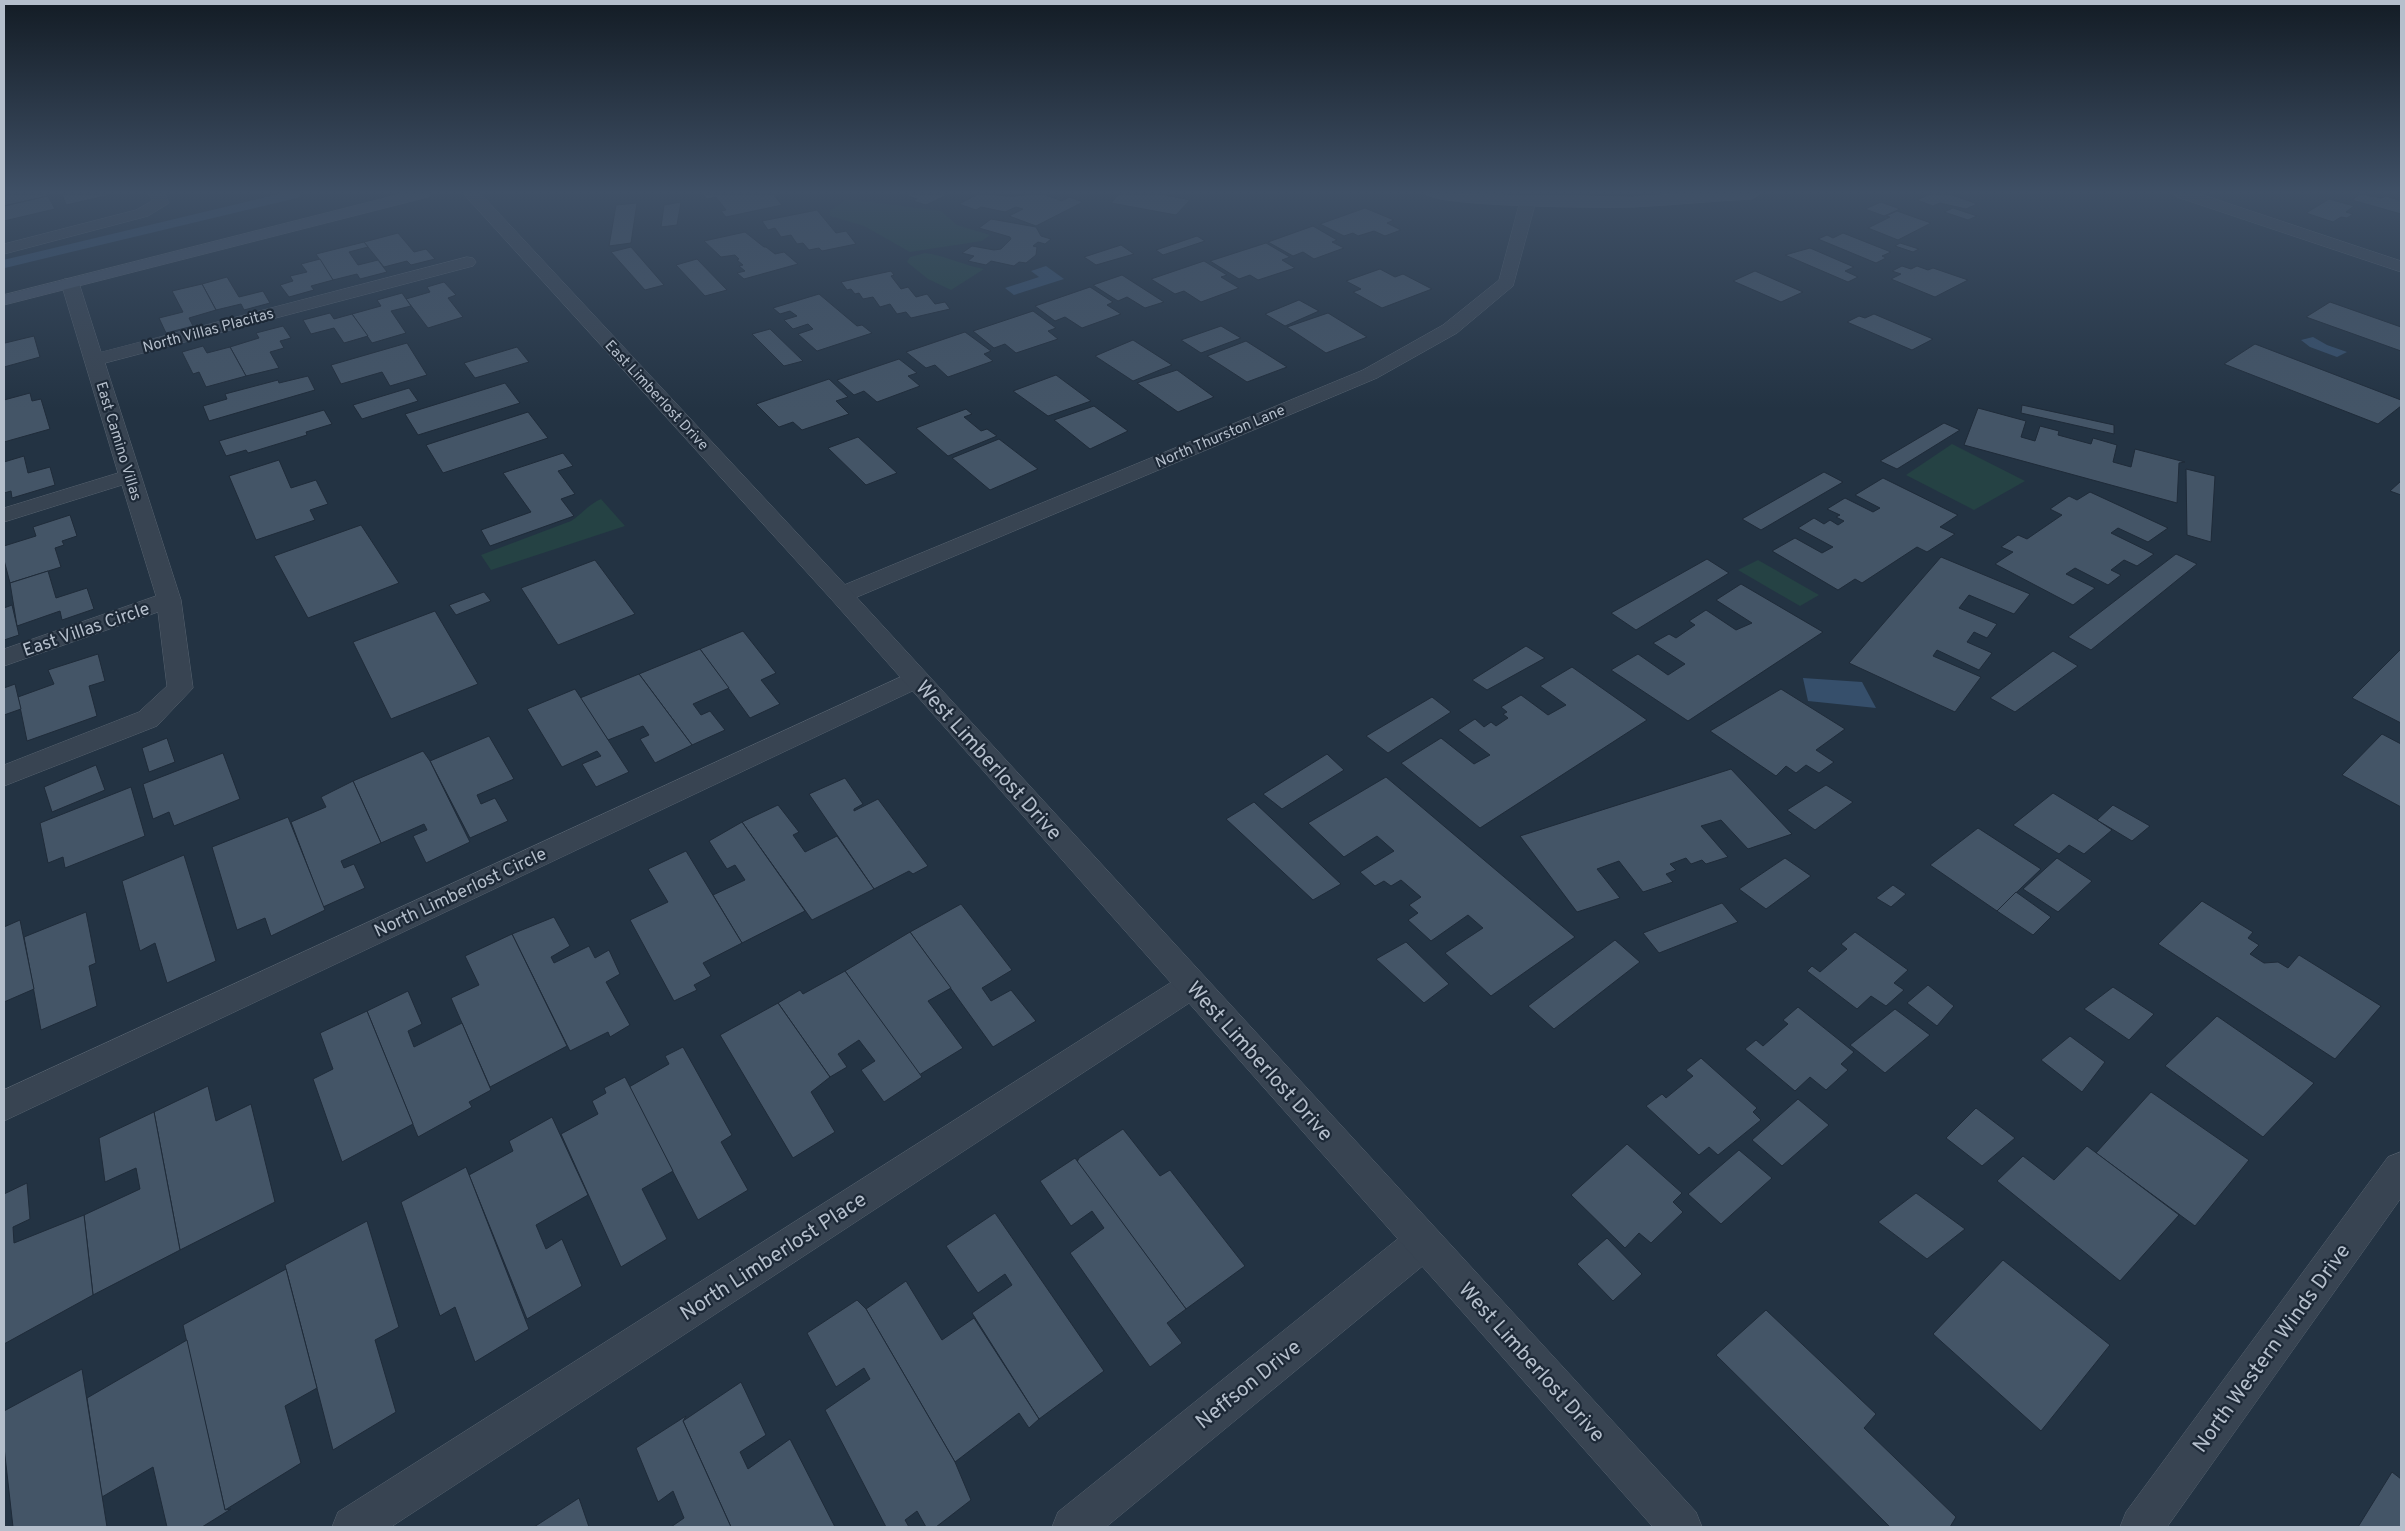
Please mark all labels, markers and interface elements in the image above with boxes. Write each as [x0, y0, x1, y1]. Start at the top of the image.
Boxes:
street label: North Villas Placitas [141, 305, 276, 358]
street label: East Limberlost Drive [600, 337, 712, 455]
street label: East Camino Villas [90, 380, 145, 503]
street label: North Thurston Lane [1153, 401, 1288, 473]
street label: East Villas Circle [20, 598, 153, 663]
street label: West Limberlost Drive [909, 675, 1067, 847]
street label: North Limberlost Circle [371, 843, 551, 943]
street label: West Limberlost Drive [1180, 976, 1338, 1148]
street label: North Limberlost Place [675, 1187, 872, 1328]
street label: North Western Winds Drive [2187, 1239, 2357, 1459]
street label: West Limberlost Drive [1452, 1277, 1610, 1449]
street label: Neffson Drive [1191, 1334, 1307, 1436]

